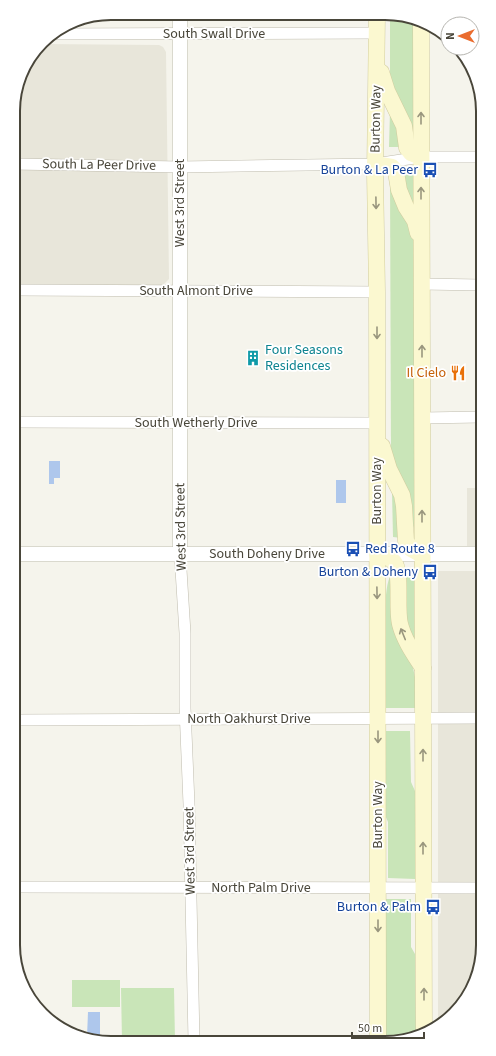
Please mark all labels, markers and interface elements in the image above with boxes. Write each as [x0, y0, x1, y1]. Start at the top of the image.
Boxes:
north arrow [440, 16, 480, 56]
street label: South Swall Drive [163, 24, 265, 44]
text: N [443, 32, 458, 40]
street label: Burton Way [365, 85, 387, 153]
one-way arrow [417, 112, 425, 125]
street label: South La Peer Drive [42, 154, 156, 176]
street label: West 3rd Street [170, 159, 190, 247]
place label: Burton & La Peer [320, 160, 418, 180]
bus stop icon: Burton & La Peer [421, 161, 439, 179]
one-way arrow [417, 187, 425, 200]
one-way arrow [372, 196, 380, 209]
street label: South Almont Drive [139, 281, 253, 301]
one-way arrow [373, 326, 381, 339]
place label: Four Seasons Residences [265, 340, 343, 376]
one-way arrow [418, 345, 426, 358]
building icon: Four Seasons Residences [244, 349, 262, 367]
place label: Il Cielo [406, 363, 446, 383]
restaurant icon: Il Cielo [449, 364, 467, 382]
street label: South Wetherly Drive [134, 413, 258, 433]
street label: Burton Way [367, 457, 387, 525]
street label: West 3rd Street [170, 482, 192, 571]
one-way arrow [418, 510, 426, 523]
place label: Red Route 8 [365, 539, 435, 559]
bus stop icon: Red Route 8 [344, 540, 362, 558]
street label: South Doheny Drive [209, 544, 325, 564]
place label: Burton & Doheny [318, 562, 418, 582]
bus stop icon: Burton & Doheny [421, 563, 439, 581]
one-way arrow [373, 586, 381, 599]
one-way arrow [399, 629, 407, 641]
street label: North Oakhurst Drive [187, 709, 311, 729]
one-way arrow [374, 730, 382, 743]
one-way arrow [419, 749, 427, 762]
street label: Burton Way [368, 781, 388, 849]
street label: West 3rd Street [179, 806, 201, 895]
one-way arrow [419, 842, 427, 855]
street label: North Palm Drive [211, 878, 311, 898]
place label: Burton & Palm [337, 897, 421, 917]
bus stop icon: Burton & Palm [424, 898, 442, 916]
one-way arrow [374, 919, 382, 932]
one-way arrow [420, 988, 428, 1001]
scale bar [352, 1014, 424, 1040]
text: 50 m [358, 1020, 382, 1037]

